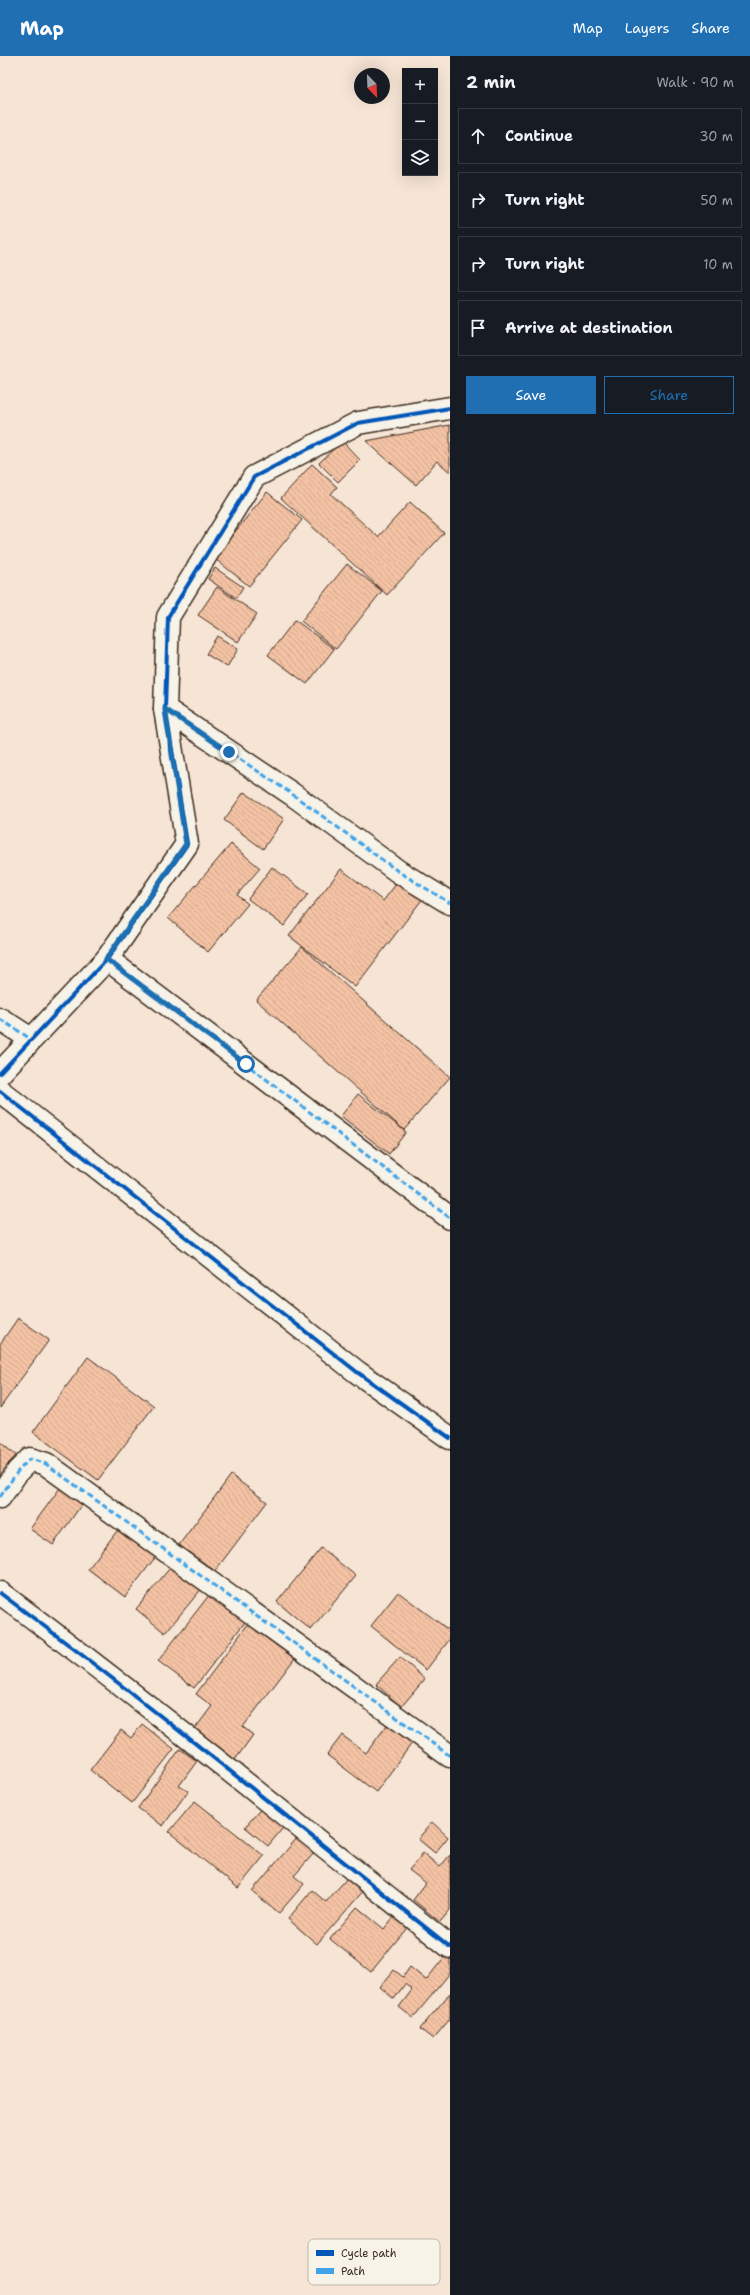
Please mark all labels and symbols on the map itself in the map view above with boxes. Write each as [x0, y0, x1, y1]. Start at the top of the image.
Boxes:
north arrow [354, 68, 390, 104]
route end [220, 743, 238, 761]
route start [237, 1055, 255, 1073]
legend [308, 2239, 440, 2285]
text: Cycle path [341, 2246, 397, 2261]
text: Path [341, 2264, 365, 2279]

